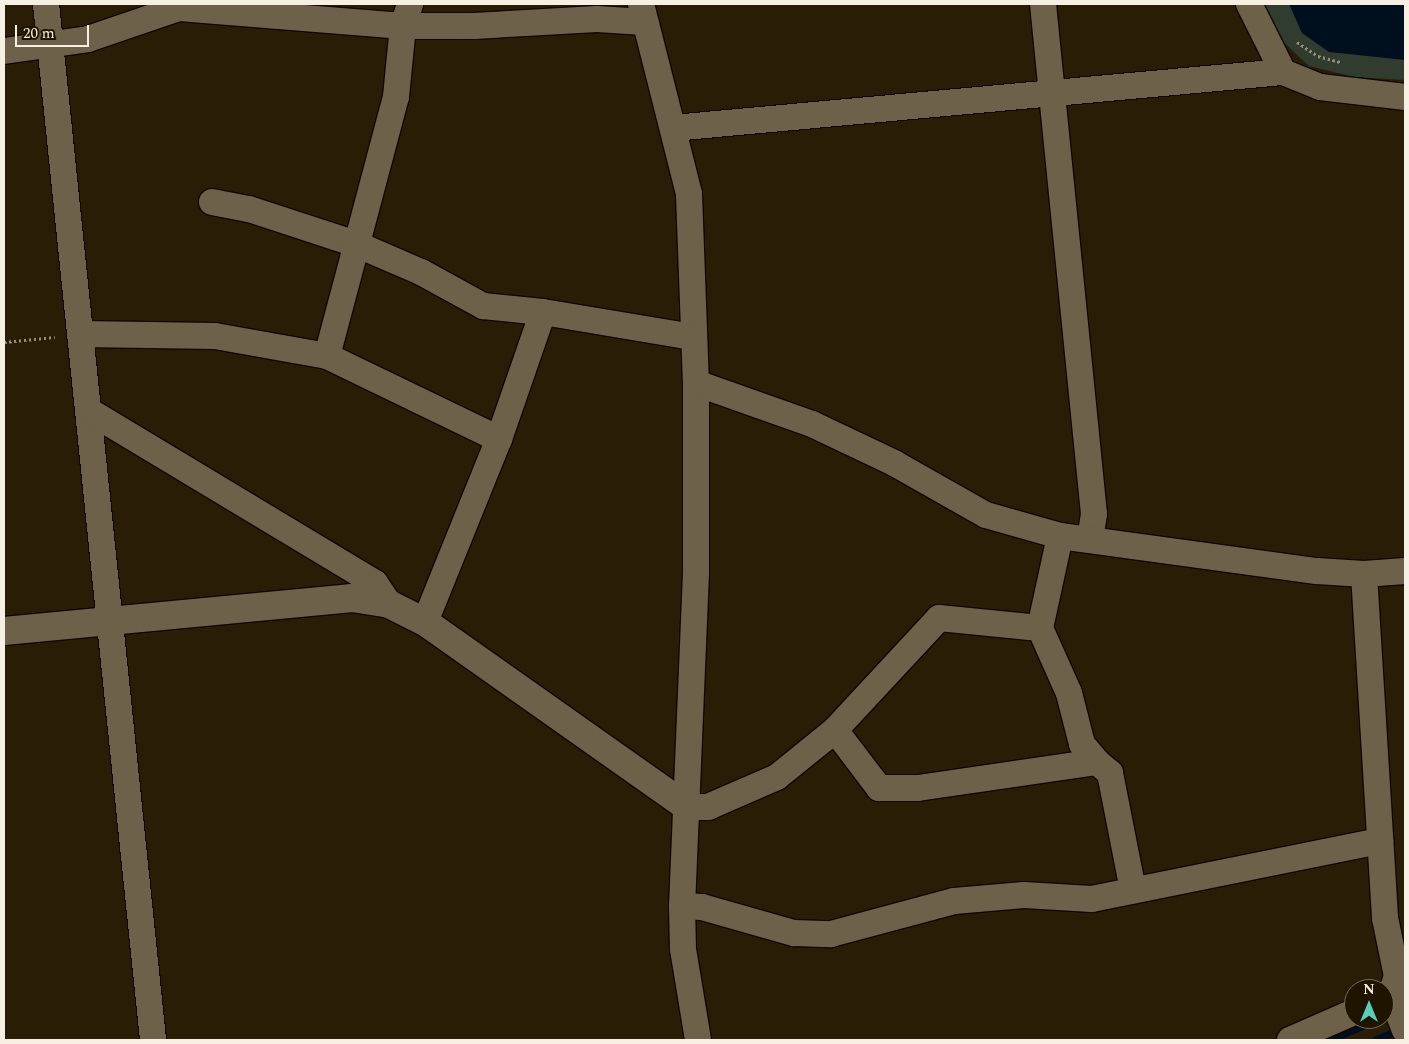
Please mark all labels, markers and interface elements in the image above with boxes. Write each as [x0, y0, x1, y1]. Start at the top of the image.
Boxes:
scale bar [18, 15, 91, 47]
text: 20 m [23, 22, 55, 45]
north arrow [1344, 979, 1394, 1029]
text: N [1363, 979, 1375, 1000]

